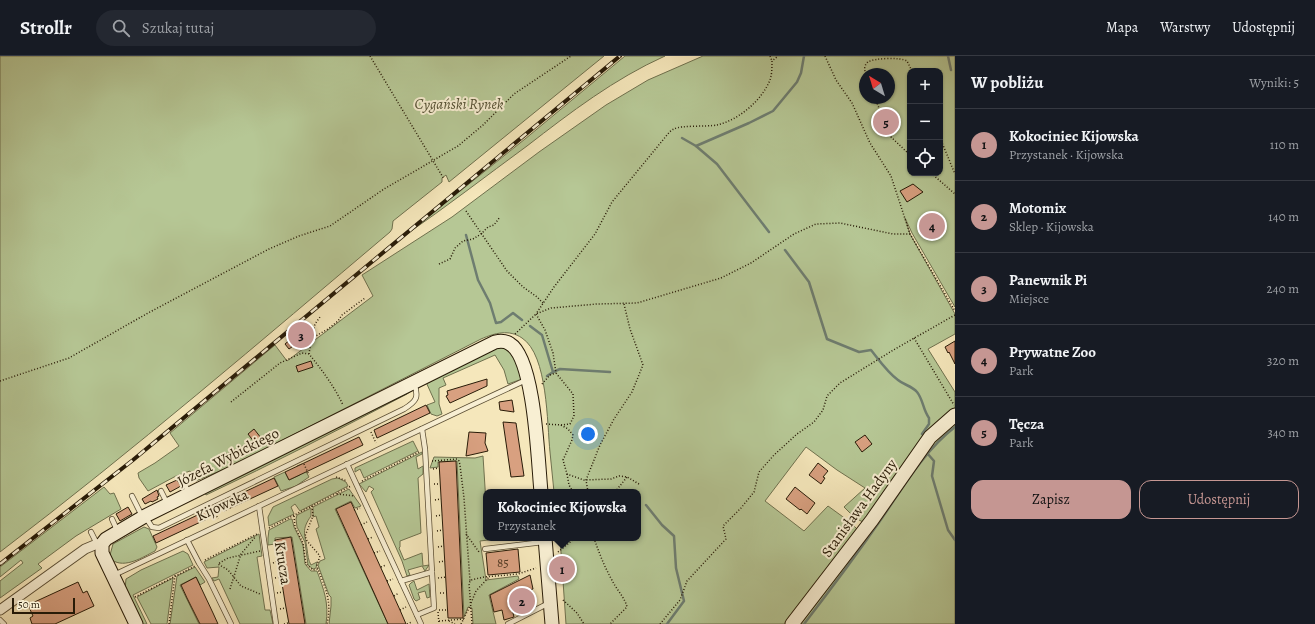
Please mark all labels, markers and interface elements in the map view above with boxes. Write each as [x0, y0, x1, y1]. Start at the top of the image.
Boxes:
search box [96, 10, 376, 46]
text: Strollr [20, 15, 72, 41]
icon: search [110, 17, 132, 39]
text: Szukaj tutaj [142, 18, 214, 38]
text: Mapa [1106, 18, 1138, 37]
text: Warstwy [1160, 18, 1210, 37]
text: Udostępnij [1232, 18, 1295, 37]
north arrow [859, 68, 895, 104]
map controls [907, 68, 943, 176]
button: + [907, 68, 943, 104]
text: W pobliżu [971, 71, 1043, 94]
text: Wyniki: 5 [1249, 74, 1299, 91]
park label: Cygański Rynek [415, 94, 504, 114]
button: − [907, 104, 943, 140]
pin: 5 [873, 107, 899, 137]
text: Kokociniec Kijowska [1009, 126, 1139, 146]
text: 1 [982, 136, 986, 153]
text: 110 m [1270, 136, 1299, 153]
button: locate [907, 140, 943, 176]
text: Przystanek · Kijowska [1009, 146, 1124, 163]
text: Motomix [1009, 198, 1066, 218]
text: 2 [981, 208, 987, 225]
text: 140 m [1268, 208, 1299, 225]
pin: 4 [919, 211, 945, 241]
text: Sklep · Kijowska [1009, 218, 1094, 235]
text: Panewnik Pi [1009, 270, 1087, 290]
text: 3 [981, 280, 987, 297]
text: 240 m [1267, 280, 1299, 297]
text: Miejsce [1009, 290, 1049, 307]
pin: 3 [288, 320, 314, 350]
text: Prywatne Zoo [1009, 342, 1096, 362]
text: 4 [981, 352, 987, 369]
text: 320 m [1267, 352, 1299, 369]
text: Park [1009, 362, 1033, 379]
text: Tęcza [1009, 414, 1044, 434]
street label: Józefa Wybickiego [174, 423, 282, 491]
your location [578, 424, 598, 444]
text: 5 [981, 424, 987, 441]
text: 340 m [1267, 424, 1299, 441]
text: Park [1009, 434, 1033, 451]
street label: Stanisława Hadyny [817, 455, 902, 561]
button: Zapisz [971, 480, 1131, 519]
button: Udostępnij [1139, 480, 1299, 519]
street label: Kijowska [193, 484, 251, 526]
popup [483, 489, 641, 541]
text: Kokociniec Kijowska [497, 497, 627, 517]
text: Przystanek [497, 517, 556, 534]
street label: Krucza [270, 540, 296, 586]
house number: 85 [497, 554, 509, 571]
pin: 1 [549, 554, 575, 584]
pin: 2 [509, 586, 535, 616]
scale bar [12, 596, 75, 615]
text: 50 m [18, 597, 40, 612]

